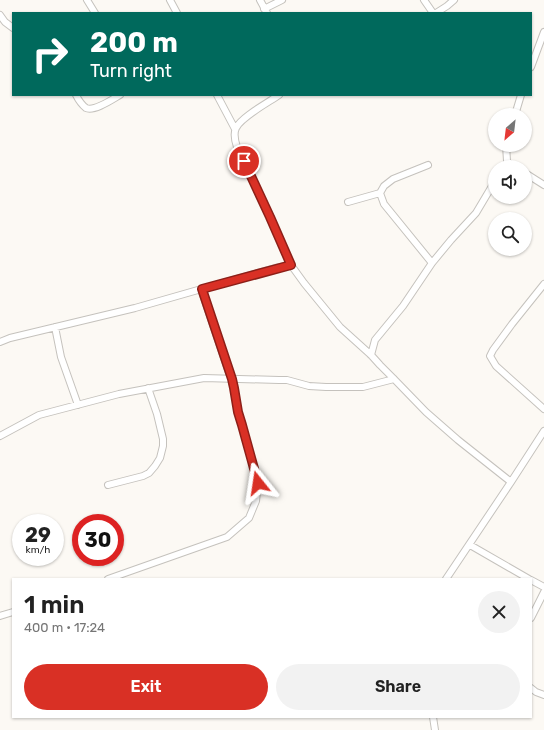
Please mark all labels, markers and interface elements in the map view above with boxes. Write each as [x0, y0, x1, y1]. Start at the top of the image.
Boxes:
text: 200 m [90, 26, 178, 59]
icon: right [24, 28, 76, 80]
text: Turn right [90, 60, 172, 82]
north arrow [488, 108, 532, 152]
map controls [488, 108, 532, 256]
pin [227, 144, 261, 178]
icon: arrive [233, 150, 255, 172]
button: sound [488, 160, 532, 204]
button: search [488, 212, 532, 256]
position arrow [237, 462, 279, 504]
speed limit sign: 30 [72, 514, 124, 566]
text: 29 [25, 523, 51, 547]
text: km/h [26, 544, 50, 556]
text: 1 min [24, 591, 84, 619]
button: close [478, 591, 520, 633]
text: 400 m · 17:24 [24, 620, 105, 635]
button: Exit [24, 664, 268, 710]
button: Share [276, 664, 520, 710]

